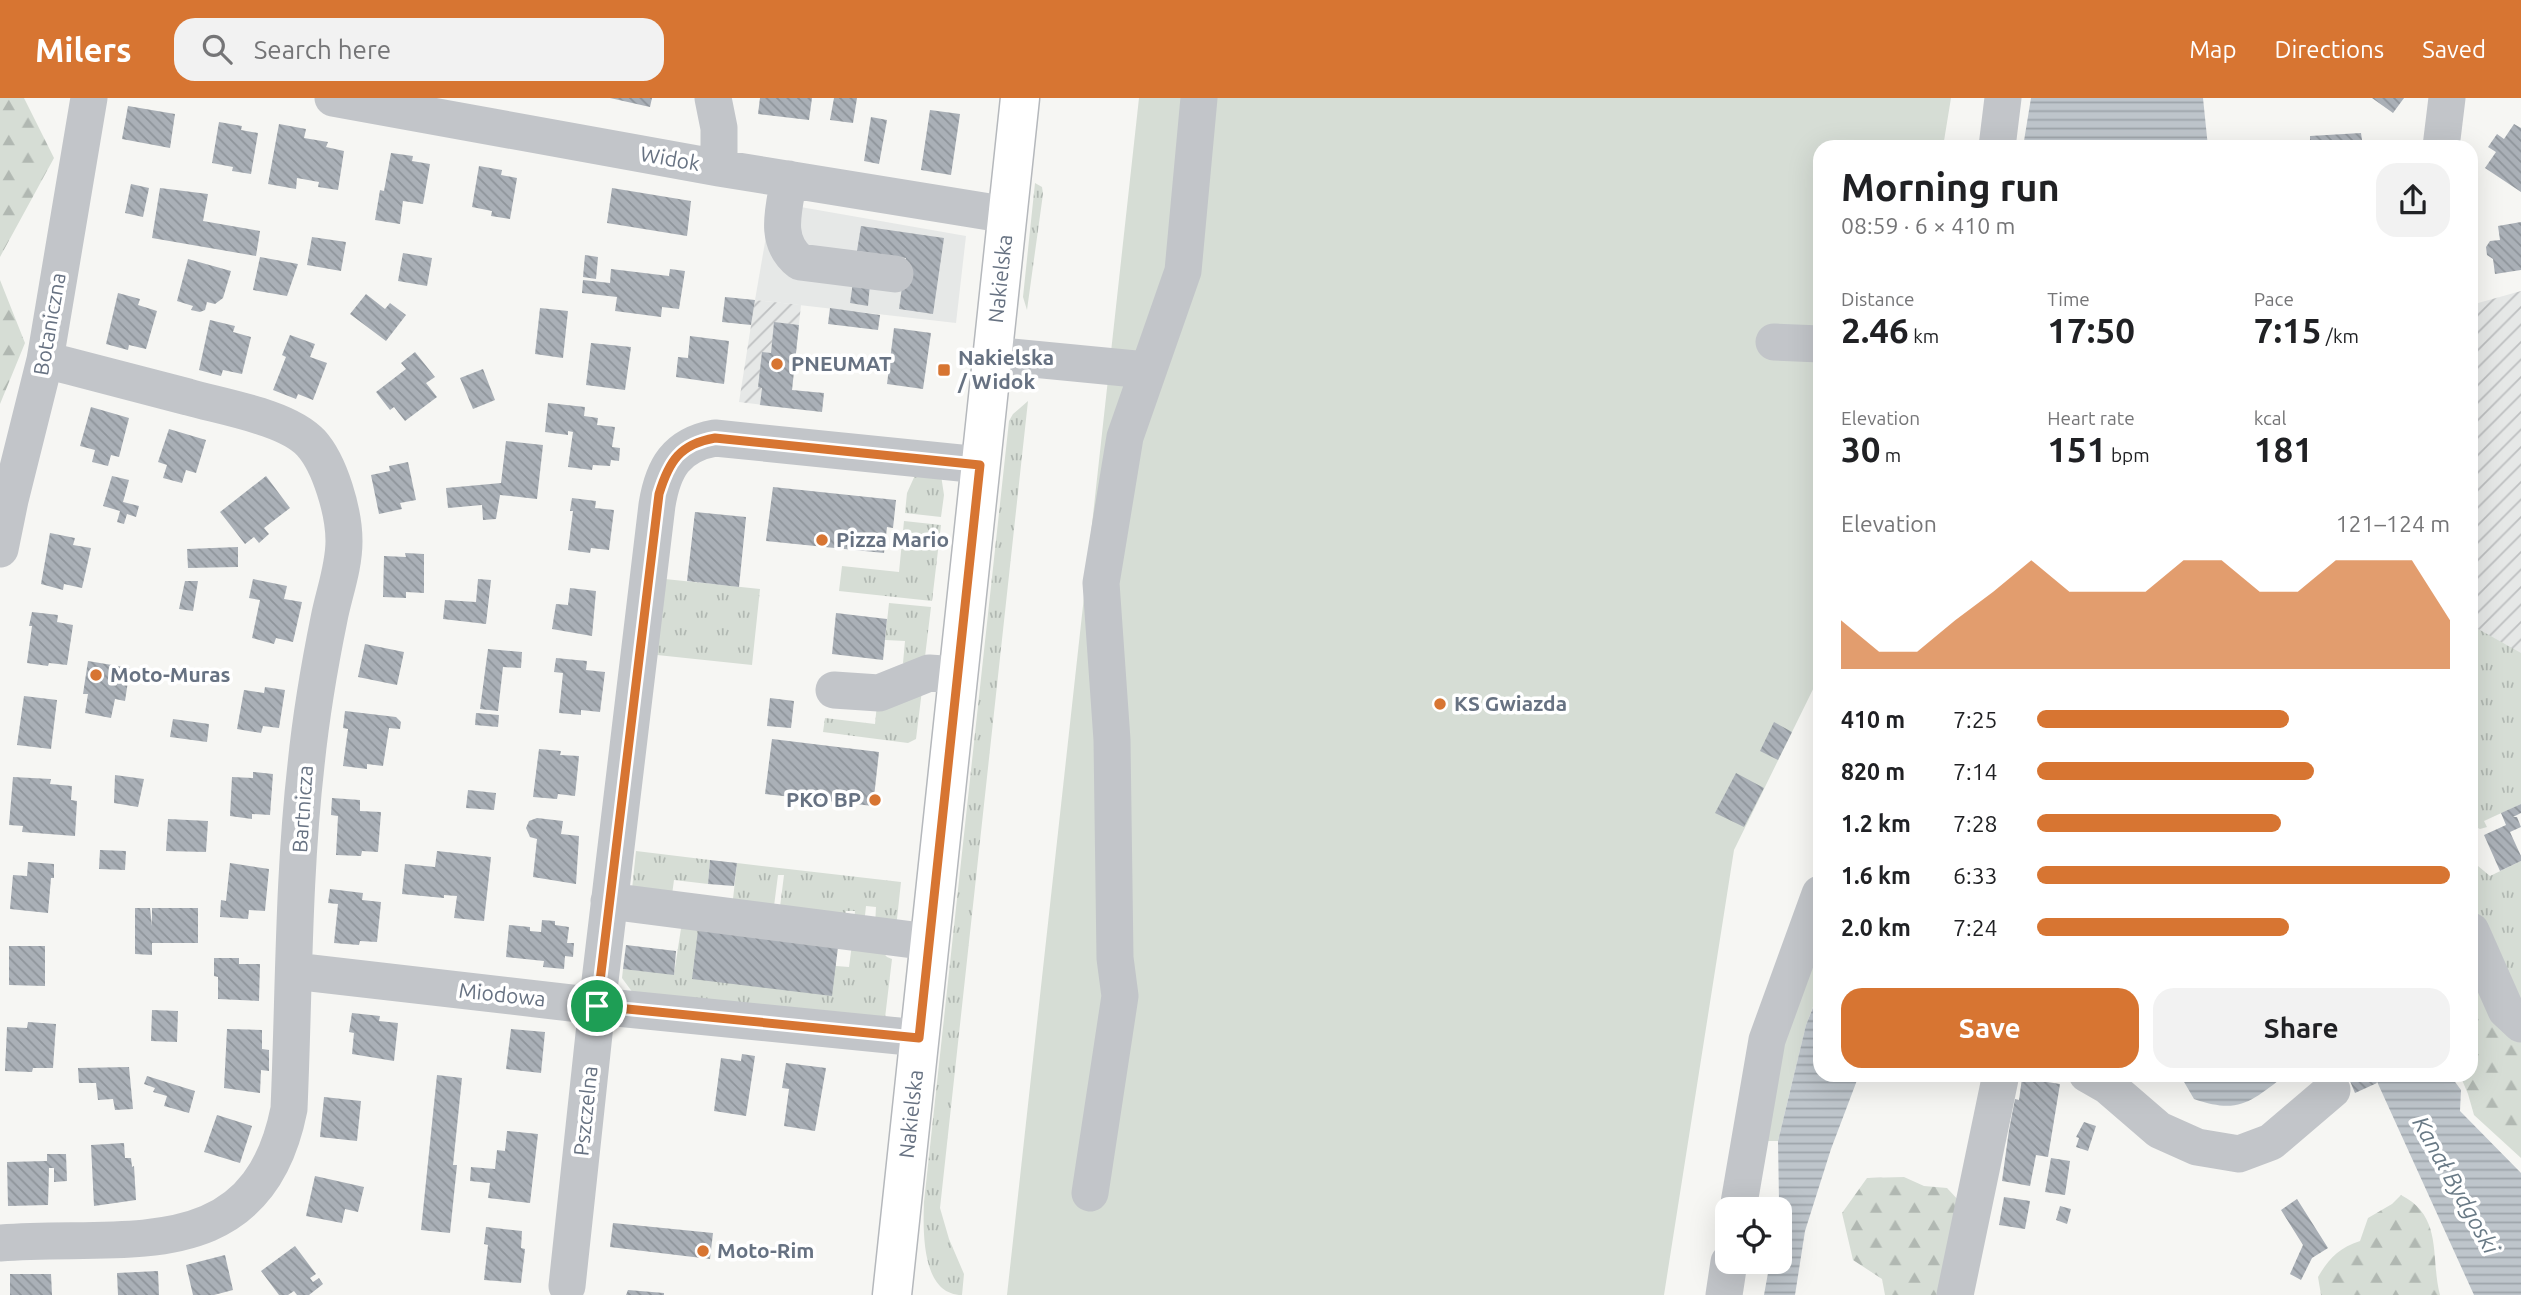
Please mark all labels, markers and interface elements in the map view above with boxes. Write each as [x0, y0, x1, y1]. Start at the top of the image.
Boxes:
search box [174, 18, 664, 81]
icon: search [198, 30, 236, 68]
text: Milers [35, 31, 132, 68]
text: Search here [254, 35, 391, 64]
text: Map [2189, 36, 2236, 63]
text: Directions [2274, 36, 2384, 63]
text: Saved [2422, 36, 2486, 63]
street label: Widok [638, 141, 702, 175]
button: share [2376, 163, 2450, 237]
text: Morning run [1841, 166, 2060, 208]
text: 08:59 · 6 × 410 m [1841, 213, 2015, 238]
street label: Nakielska [983, 233, 1016, 324]
street label: Botaniczna [28, 271, 70, 377]
text: Distance [1841, 288, 1915, 310]
text: Time [2047, 288, 2090, 310]
text: Pace [2254, 288, 2294, 310]
text: 2.46 [1841, 310, 1909, 350]
text: 17:50 [2047, 310, 2135, 350]
text: 7:15 [2254, 310, 2322, 350]
text: km [1909, 325, 1939, 347]
text: /km [2322, 325, 2359, 347]
place label: Nakielska / Widok [957, 345, 1054, 393]
place label: PNEUMAT [791, 351, 892, 375]
marker: PNEUMAT [769, 356, 785, 372]
marker: Nakielska / Widok [936, 362, 952, 378]
text: Elevation [1841, 407, 1920, 429]
text: Heart rate [2047, 407, 2135, 429]
text: kcal [2254, 407, 2286, 429]
text: 30 [1841, 429, 1880, 469]
text: 151 [2047, 429, 2107, 469]
text: 181 [2254, 429, 2313, 469]
text: m [1880, 444, 1901, 466]
text: bpm [2107, 444, 2150, 466]
text: Elevation [1841, 511, 1937, 536]
text: 121–124 m [2336, 511, 2450, 536]
place label: Pizza Mario [836, 527, 949, 551]
marker: Pizza Mario [814, 532, 830, 548]
place label: Moto-Muras [110, 662, 231, 686]
marker: Moto-Muras [88, 667, 104, 683]
place label: KS Gwiazda [1454, 691, 1567, 715]
marker: KS Gwiazda [1432, 696, 1448, 712]
text: 410 m [1841, 707, 1905, 732]
text: 7:25 [1953, 707, 1998, 732]
text: 820 m [1841, 759, 1905, 784]
text: 7:14 [1953, 759, 1998, 784]
street label: Bartnicza [287, 764, 317, 853]
place label: PKO BP [786, 787, 861, 811]
marker: PKO BP [867, 792, 883, 808]
text: 1.2 km [1841, 811, 1911, 836]
text: 7:28 [1953, 811, 1998, 836]
text: 1.6 km [1841, 863, 1911, 888]
text: 6:33 [1953, 863, 1998, 888]
text: 2.0 km [1841, 915, 1911, 940]
text: 7:24 [1953, 915, 1998, 940]
pin [567, 976, 627, 1036]
street label: Miodowa [457, 978, 547, 1011]
icon: arrive [578, 987, 616, 1025]
button: Save [1841, 988, 2139, 1068]
button: Share [2153, 988, 2450, 1068]
street label: Pszczelna [568, 1065, 602, 1157]
street label: Nakielska [894, 1068, 927, 1160]
water label: Kanał Bydgoski [2408, 1112, 2505, 1259]
map controls [1715, 1197, 1792, 1274]
button: locate [1715, 1197, 1792, 1274]
place label: Moto-Rim [717, 1238, 814, 1262]
marker: Moto-Rim [695, 1243, 711, 1259]

